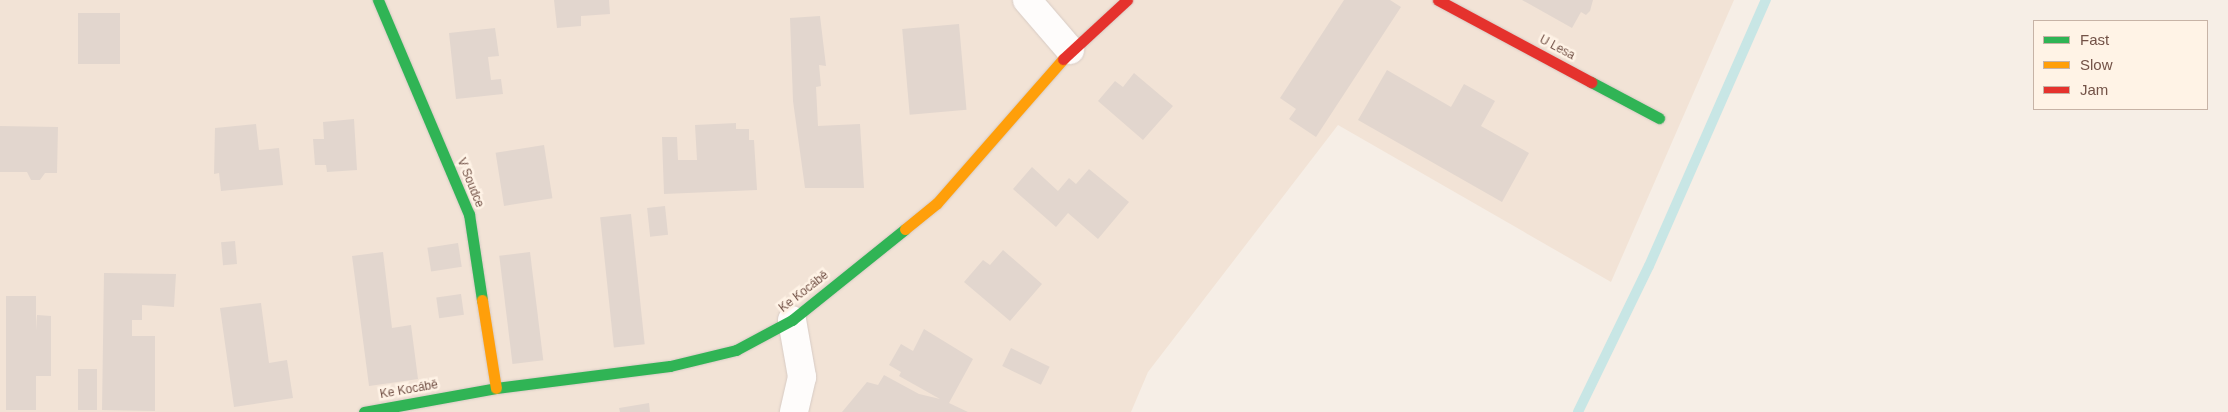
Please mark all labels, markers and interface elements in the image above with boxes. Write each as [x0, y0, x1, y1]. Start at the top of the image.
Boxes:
legend [2033, 20, 2208, 110]
text: Fast [2080, 31, 2109, 48]
street label: U Lesa [1537, 33, 1577, 63]
text: Slow [2080, 56, 2113, 73]
text: Jam [2080, 81, 2108, 98]
street label: V Soudce [454, 156, 486, 210]
street label: Ke Kocábě [776, 268, 832, 316]
street label: Ke Kocábě [379, 378, 439, 402]

